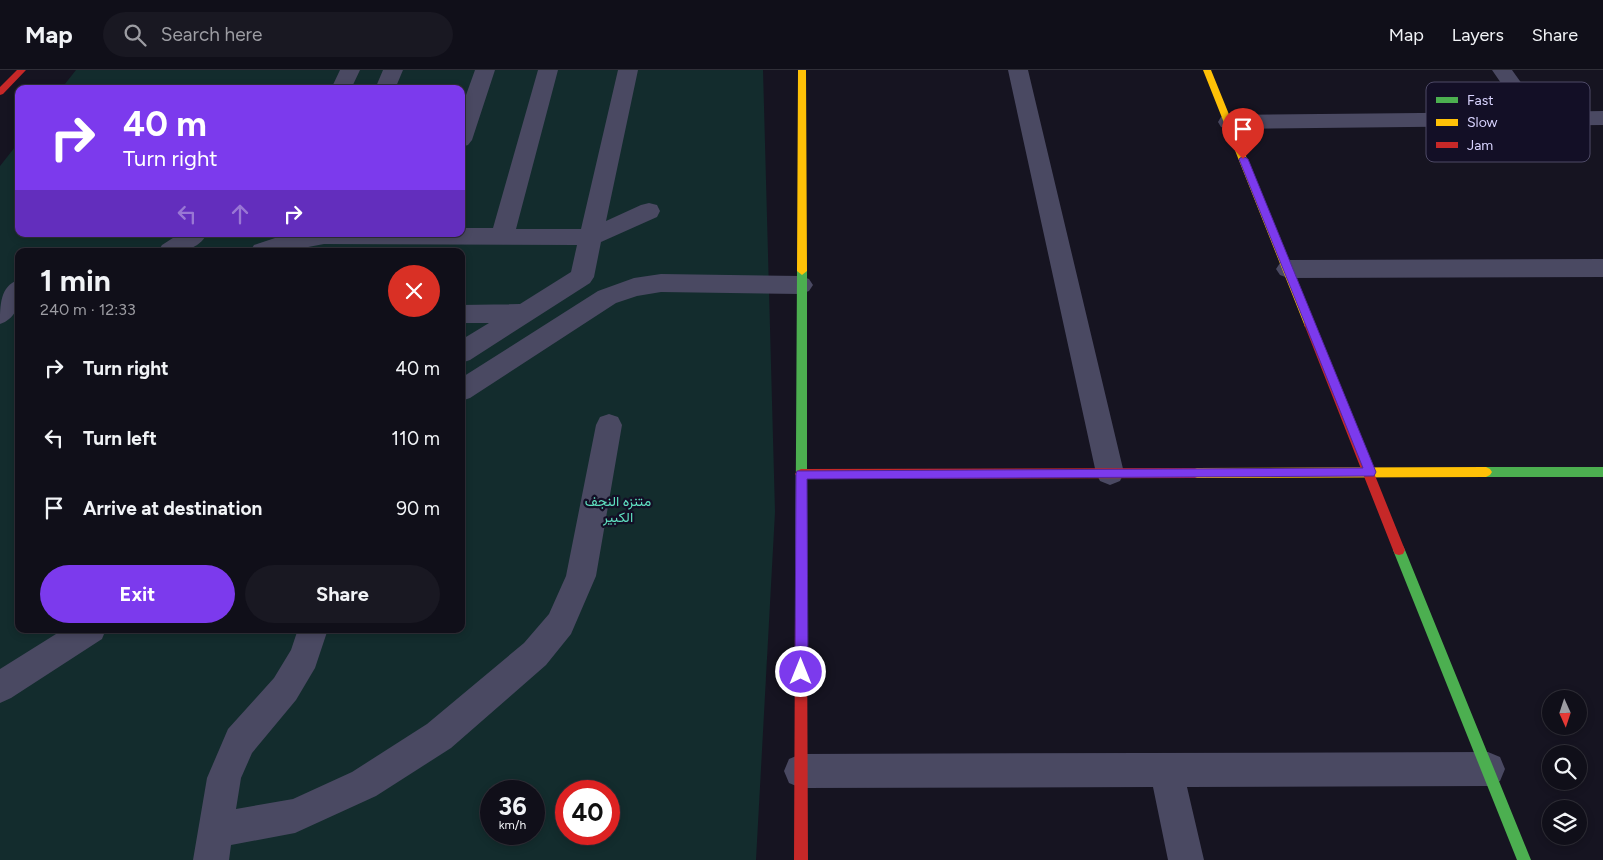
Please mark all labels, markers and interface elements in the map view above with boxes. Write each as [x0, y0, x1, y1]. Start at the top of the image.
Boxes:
search box [103, 12, 453, 57]
text: Map [25, 20, 73, 49]
icon: search [121, 21, 149, 49]
text: Search here [161, 23, 262, 46]
text: Map [1389, 24, 1424, 46]
text: Layers [1452, 24, 1504, 46]
text: Share [1532, 24, 1578, 46]
legend [1426, 82, 1590, 162]
text: Fast [1467, 92, 1493, 109]
text: 40 m [123, 103, 207, 145]
icon: right [40, 105, 105, 170]
pin [1222, 108, 1264, 159]
text: Slow [1467, 114, 1498, 131]
icon: arrive [1229, 115, 1257, 143]
text: Jam [1467, 137, 1493, 154]
text: Turn right [123, 145, 218, 172]
icon: left [173, 200, 201, 228]
icon: ahead [226, 200, 254, 228]
icon: right [279, 200, 307, 228]
text: 1 min [40, 262, 111, 299]
button: close [388, 265, 440, 317]
text: 240 m · 12:33 [40, 300, 136, 319]
icon: right [40, 354, 68, 382]
text: Turn right [83, 357, 169, 380]
text: 40 m [395, 357, 440, 380]
icon: left [40, 424, 68, 452]
text: Turn left [83, 427, 157, 450]
text: 110 m [391, 427, 440, 450]
park label: متنزه النجف الكبير [585, 493, 651, 526]
icon: arrive [40, 494, 68, 522]
text: Arrive at destination [83, 497, 262, 520]
text: 90 m [396, 497, 440, 520]
button: Exit [40, 565, 235, 623]
button: Share [245, 565, 440, 623]
position arrow [774, 645, 826, 697]
north arrow [1542, 690, 1588, 735]
map controls [1542, 690, 1587, 845]
button: search [1542, 745, 1587, 790]
speed limit sign: 40 [555, 780, 620, 845]
text: 36 [498, 791, 527, 821]
button: layers [1542, 800, 1587, 845]
text: km/h [499, 818, 526, 832]

